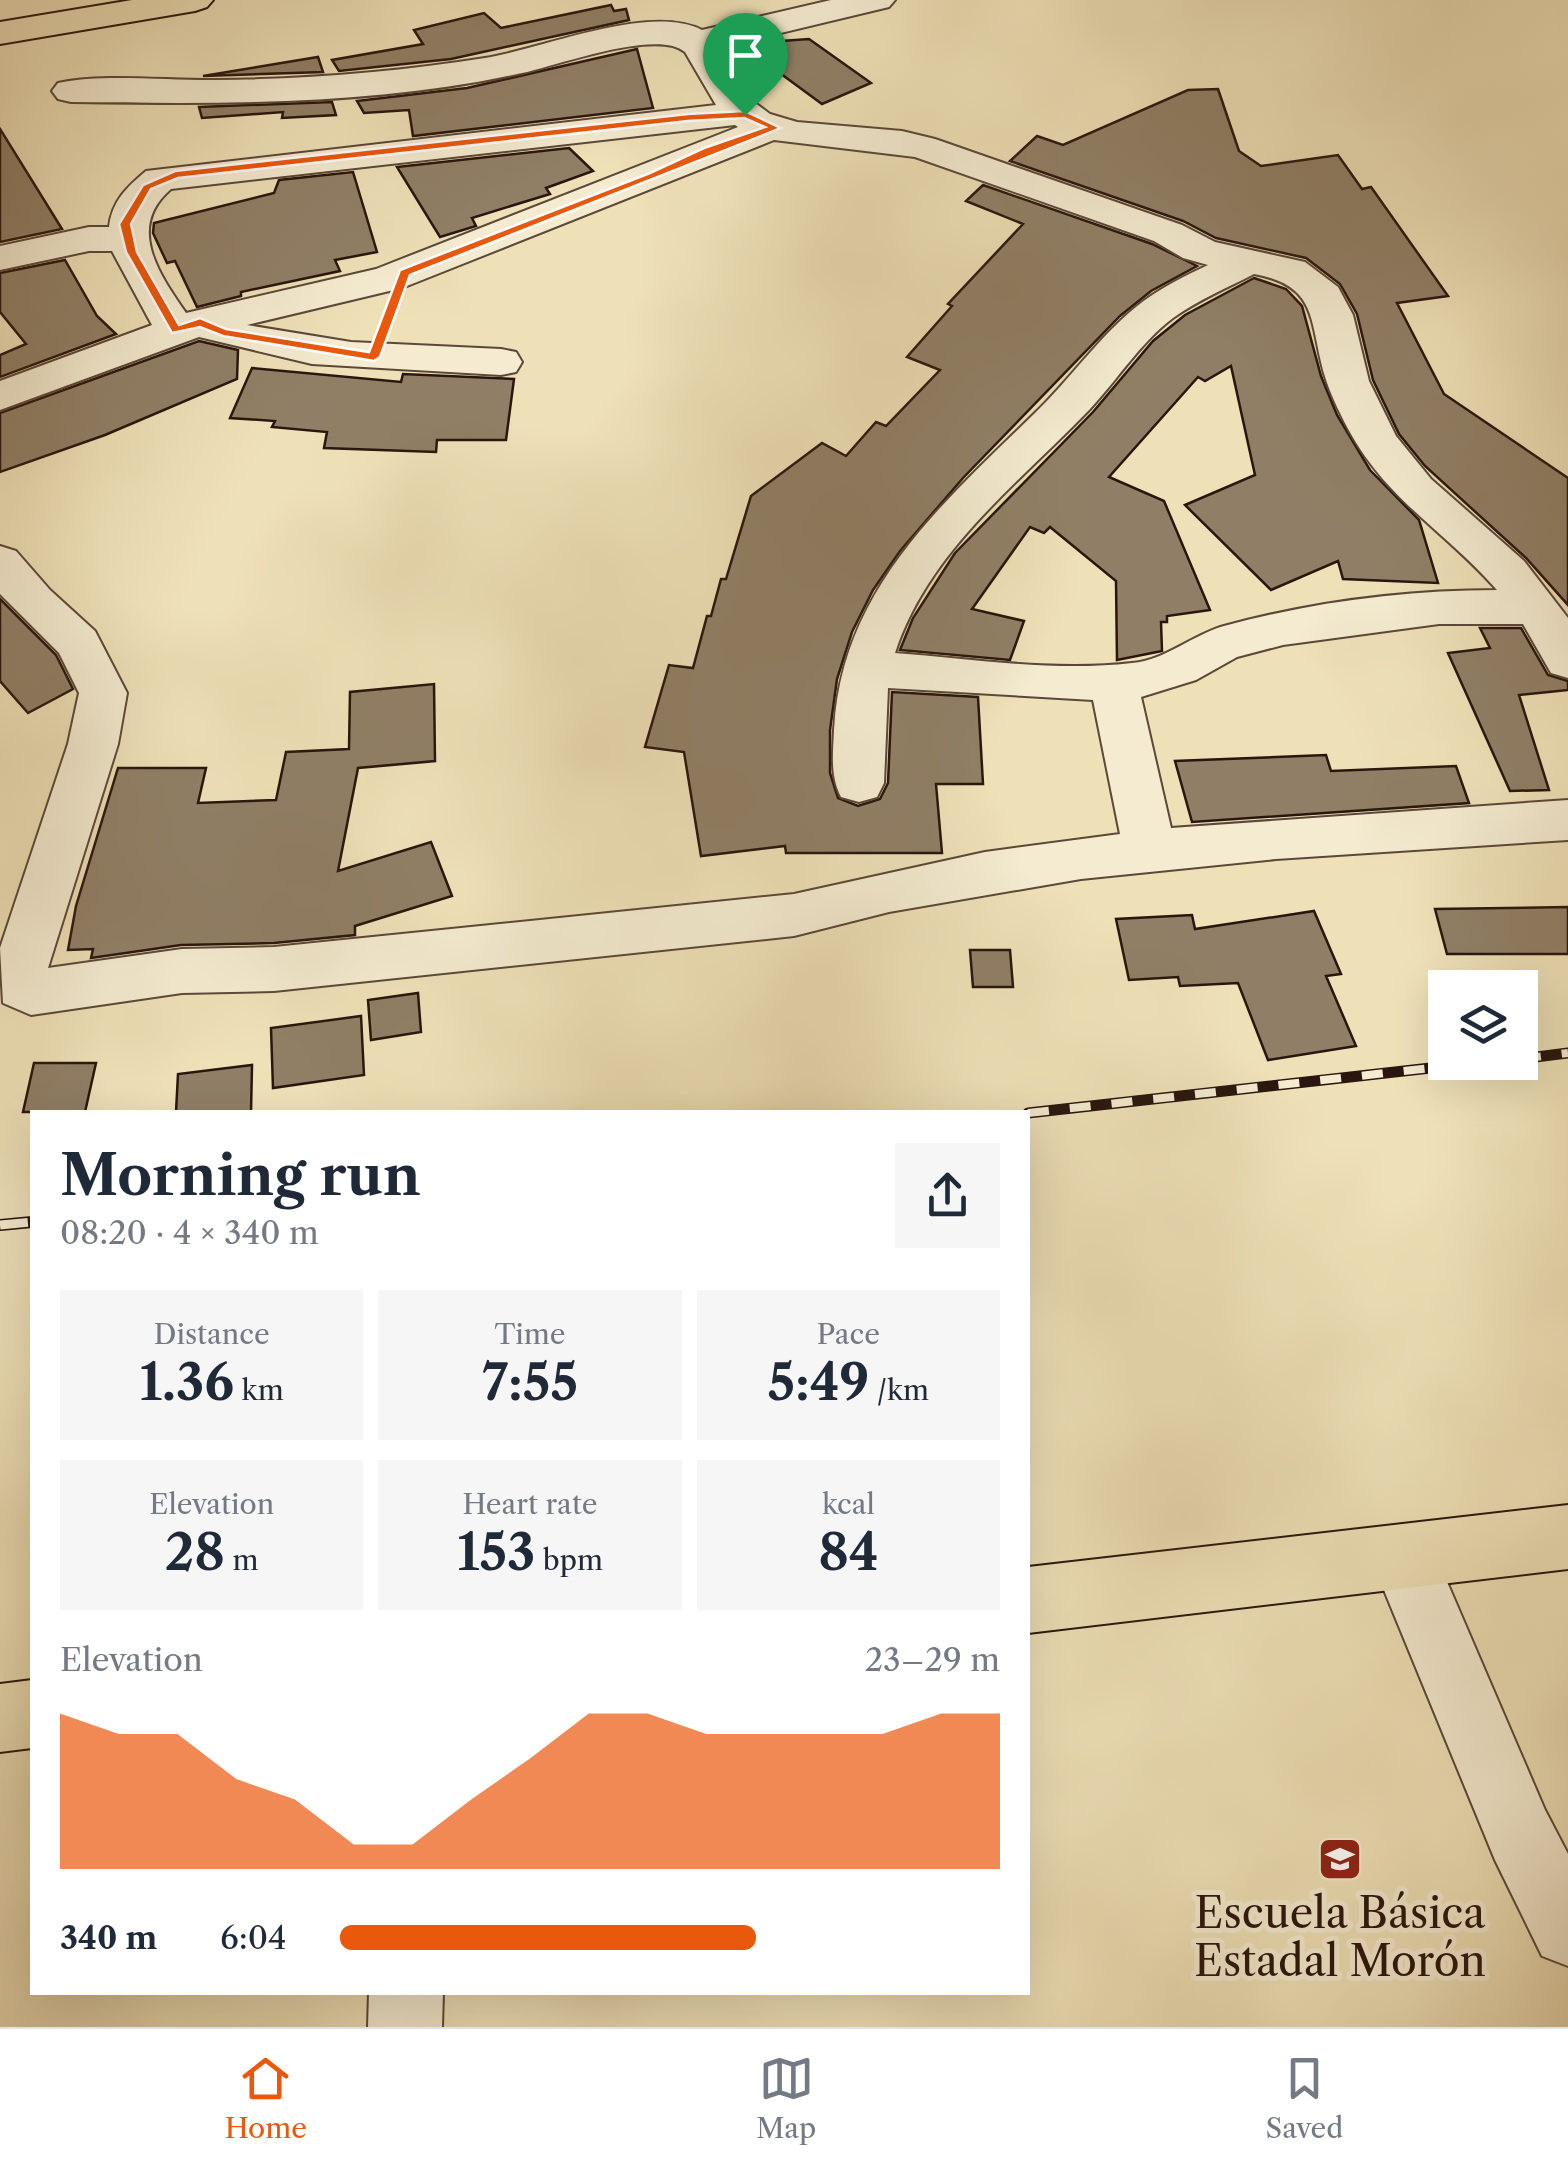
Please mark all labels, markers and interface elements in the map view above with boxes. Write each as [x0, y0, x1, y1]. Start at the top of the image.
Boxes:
pin [703, 13, 788, 116]
icon: arrive [718, 28, 773, 83]
map controls [1428, 970, 1538, 1080]
button: layers [1428, 970, 1538, 1080]
text: Morning run [60, 1142, 421, 1209]
button: share [895, 1143, 1000, 1248]
text: 08:20 · 4 × 340 m [60, 1213, 319, 1252]
text: Distance [154, 1317, 270, 1351]
text: Time [495, 1317, 565, 1351]
text: Pace [817, 1317, 880, 1351]
text: 1.36 [140, 1351, 234, 1413]
text: 7:55 [482, 1351, 578, 1413]
text: 5:49 [767, 1351, 869, 1413]
text: km [234, 1373, 284, 1407]
text: /km [869, 1373, 929, 1407]
text: Elevation [149, 1487, 274, 1521]
text: Heart rate [463, 1487, 597, 1521]
text: kcal [822, 1487, 875, 1521]
text: 28 [165, 1521, 225, 1583]
text: 153 [457, 1521, 535, 1583]
text: 84 [818, 1521, 879, 1583]
text: m [225, 1543, 259, 1577]
text: bpm [535, 1543, 603, 1577]
text: Elevation [60, 1640, 203, 1679]
text: 23–29 m [865, 1640, 1000, 1679]
school or university icon: Escuela Básica Estadal Morón [1317, 1836, 1363, 1882]
place label: Escuela Básica Estadal Morón [1194, 1887, 1486, 1987]
text: 340 m [60, 1918, 157, 1957]
text: 6:04 [220, 1918, 287, 1957]
tab: Home [225, 2051, 307, 2145]
tab: Map [756, 2051, 816, 2145]
tab: Saved [1266, 2051, 1343, 2145]

